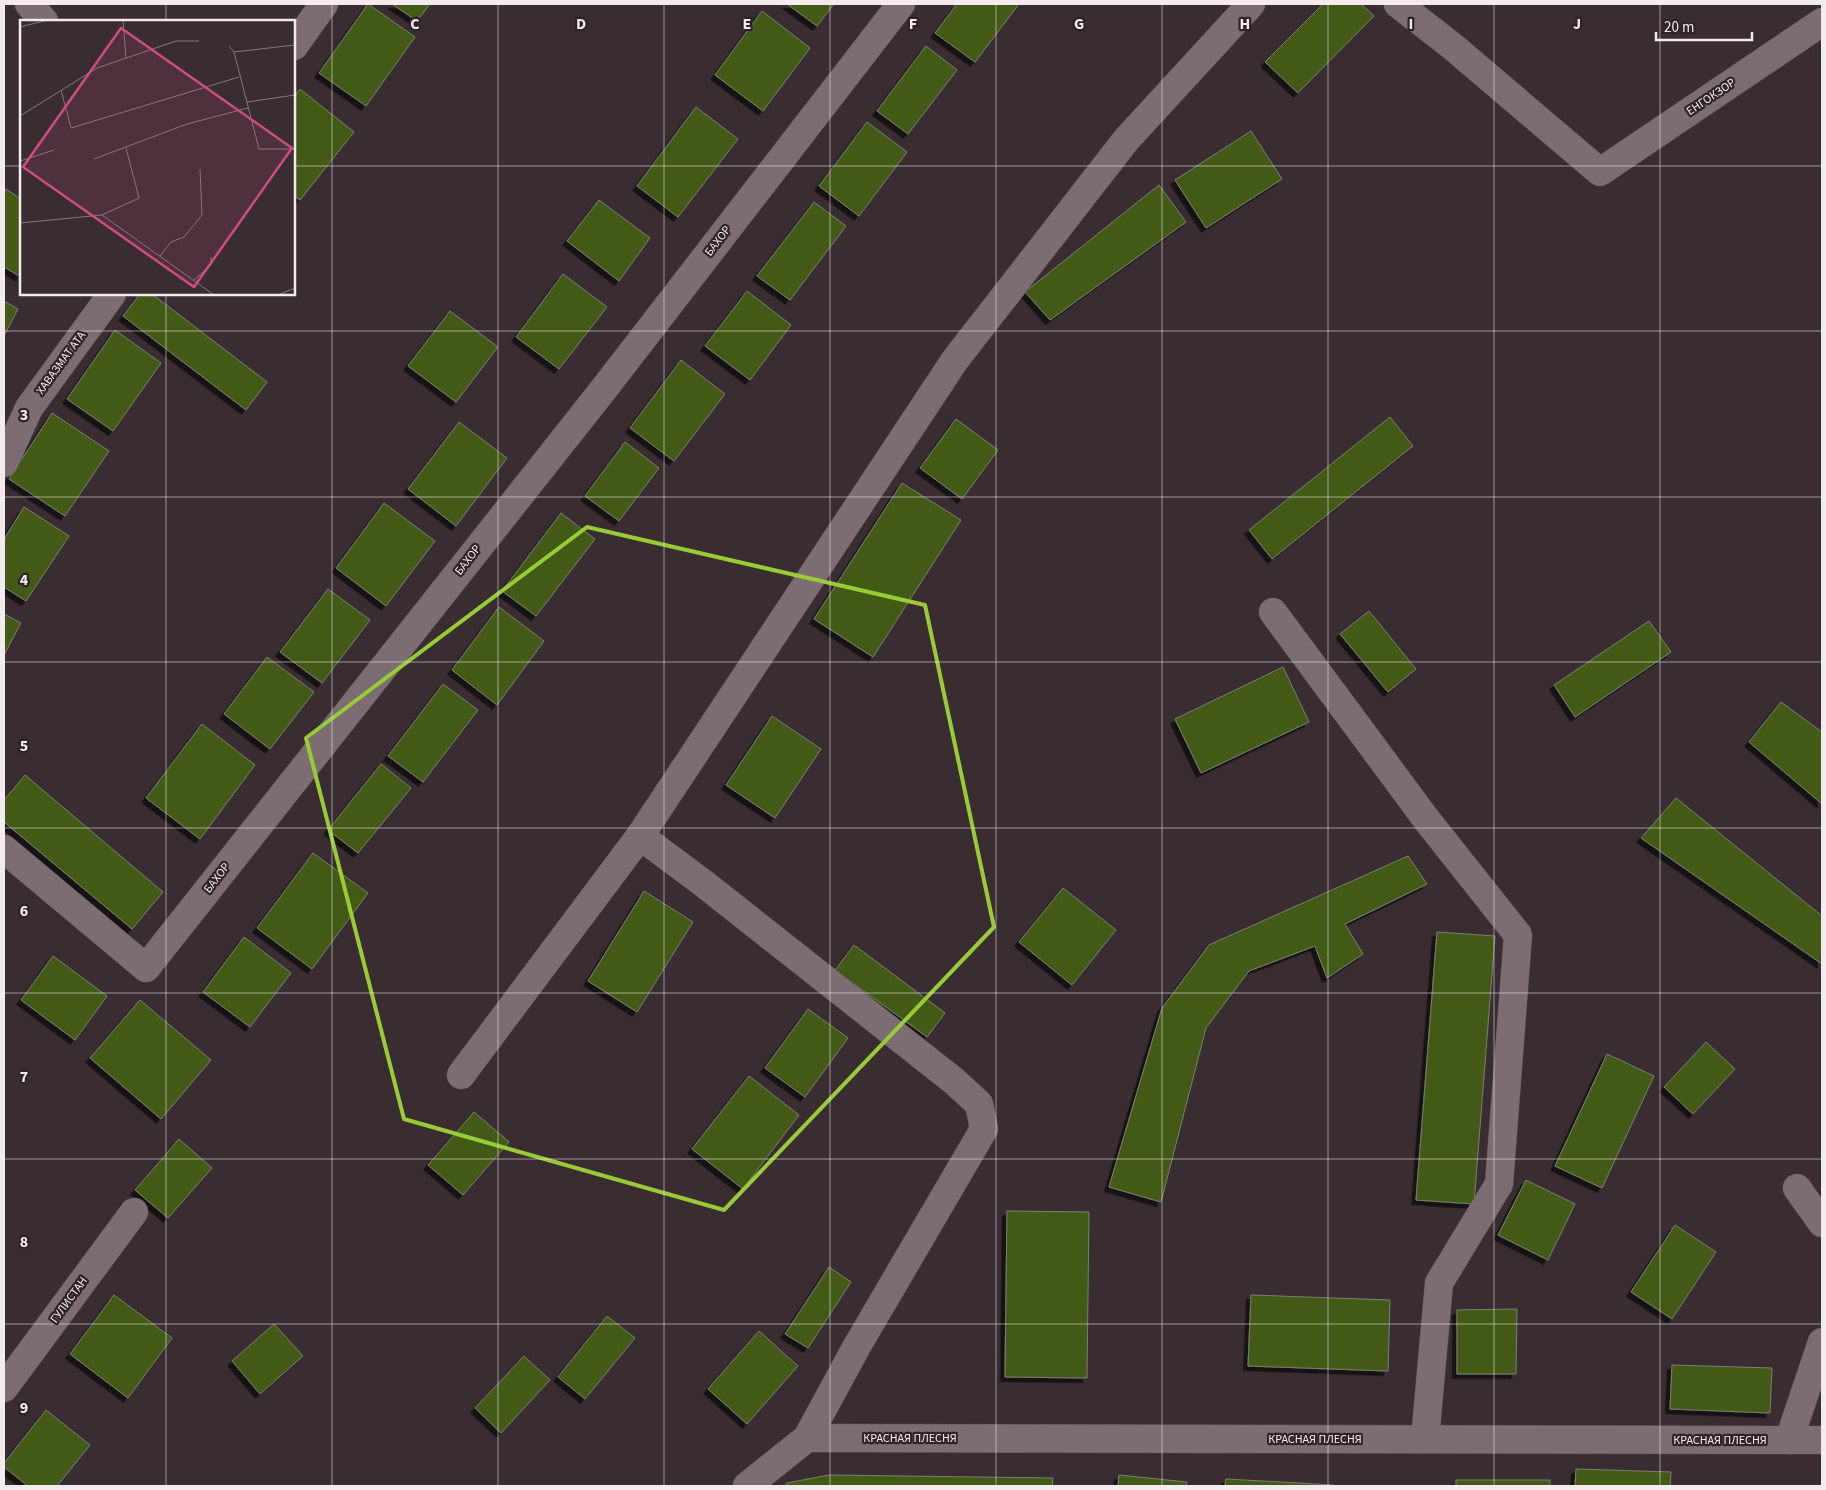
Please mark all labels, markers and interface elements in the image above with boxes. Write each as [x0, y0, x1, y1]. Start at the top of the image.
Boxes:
scale bar [1656, 10, 1752, 42]
text: C [410, 13, 420, 35]
text: D [576, 13, 586, 35]
text: E [743, 13, 751, 35]
text: F [909, 13, 917, 35]
text: G [1074, 13, 1084, 35]
text: H [1240, 13, 1250, 35]
text: I [1409, 13, 1413, 35]
text: J [1573, 13, 1581, 35]
text: 20 m [1664, 17, 1694, 38]
inset map [20, 20, 295, 295]
street label: ЕНГОКЗОР [1683, 74, 1739, 120]
street label: БАХОР [701, 222, 735, 260]
street label: ХАВАЗМАТ АТА [32, 327, 90, 398]
text: 3 [20, 404, 28, 426]
street label: БАХОР [451, 541, 485, 579]
text: 4 [20, 569, 29, 591]
text: 5 [20, 735, 28, 757]
street label: БАХОР [200, 859, 234, 897]
text: 6 [20, 900, 28, 922]
text: 7 [20, 1066, 28, 1088]
text: 8 [20, 1231, 28, 1253]
street label: ГУЛИСТАН [46, 1273, 92, 1327]
text: 9 [20, 1397, 28, 1419]
street label: КРАСНАЯ ПЛЕСНЯ [863, 1430, 957, 1447]
street label: КРАСНАЯ ПЛЕСНЯ [1268, 1431, 1362, 1448]
street label: КРАСНАЯ ПЛЕСНЯ [1673, 1432, 1767, 1449]

